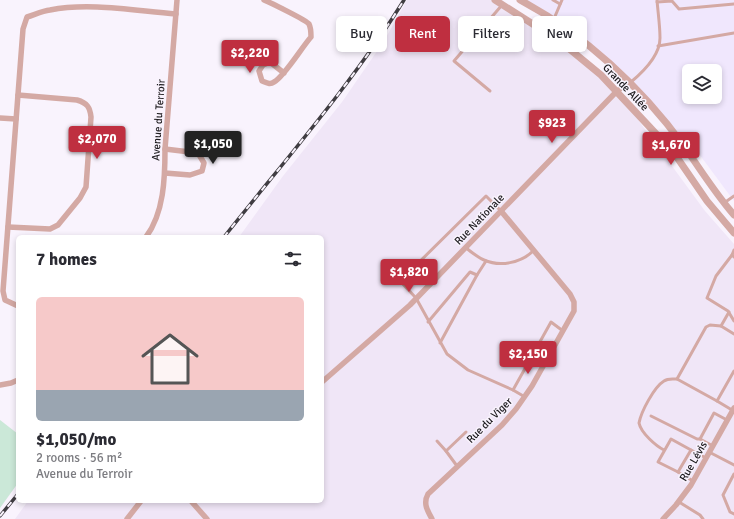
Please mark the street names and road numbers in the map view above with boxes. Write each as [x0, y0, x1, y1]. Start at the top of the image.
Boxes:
street label: Grande Allée [600, 61, 651, 114]
street label: Avenue du Terroir [149, 79, 168, 161]
street label: Rue Nationale [452, 191, 507, 248]
street label: Rue du Viger [464, 395, 515, 446]
street label: Rue Lévis [677, 439, 710, 483]

